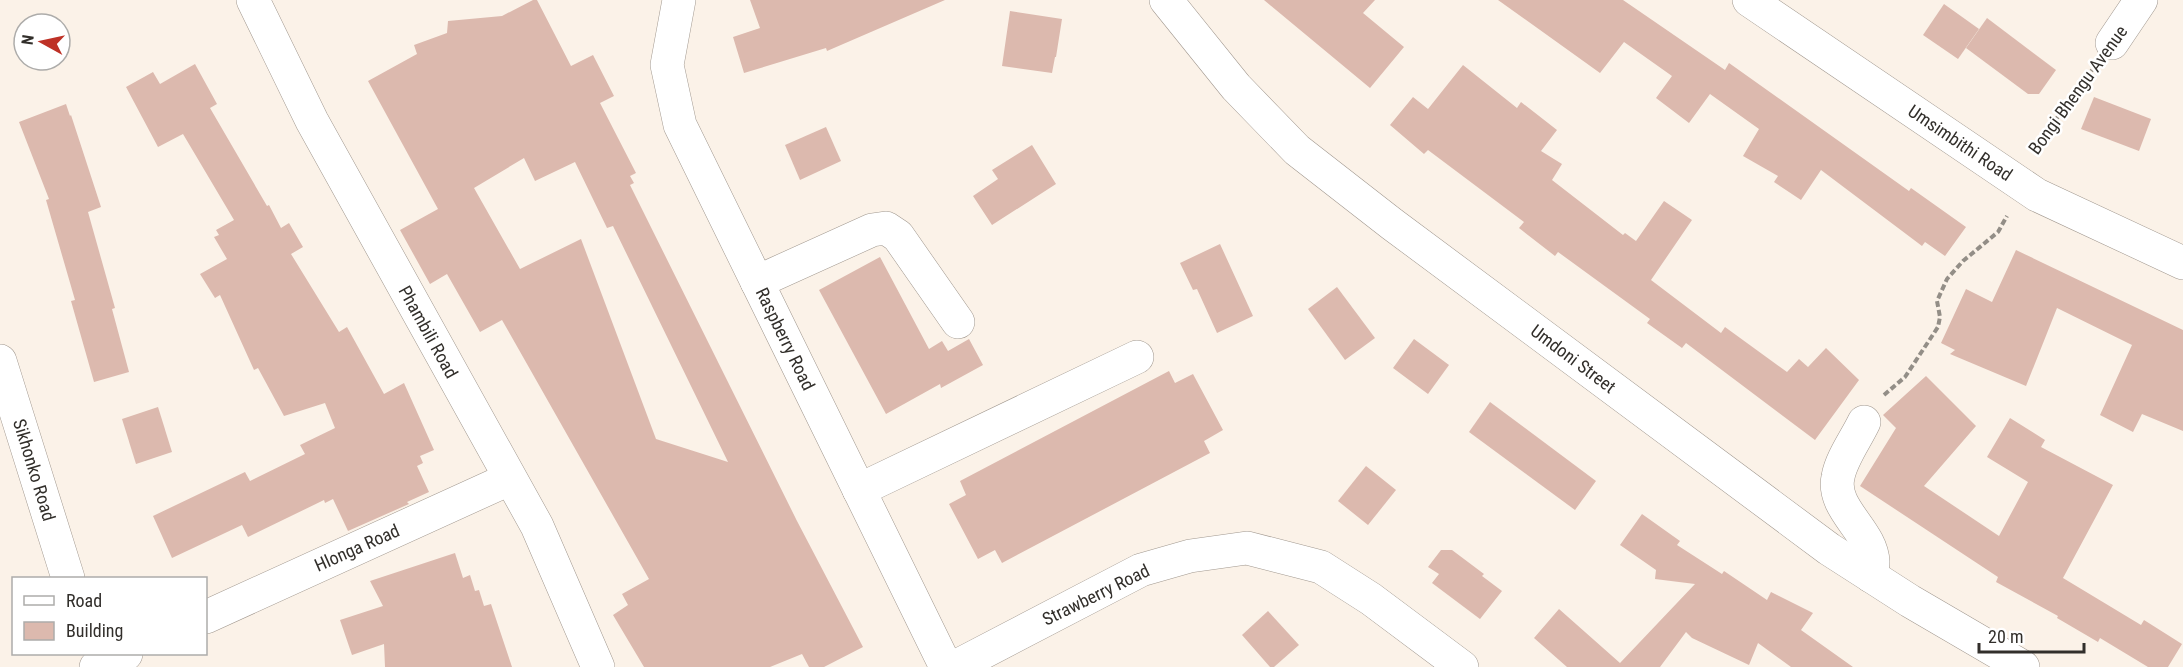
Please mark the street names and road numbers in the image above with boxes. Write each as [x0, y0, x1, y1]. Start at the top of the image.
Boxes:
street label: Bongi Bhengu Avenue [2024, 21, 2131, 158]
street label: Umsimbithi Road [1904, 100, 2016, 185]
street label: Phambili Road [394, 282, 462, 382]
street label: Raspberry Road [752, 284, 819, 393]
street label: Umdoni Street [1527, 320, 1620, 397]
street label: Sikhonko Road [9, 416, 60, 523]
street label: Hlonga Road [311, 519, 403, 576]
street label: Strawberry Road [1039, 560, 1153, 629]

